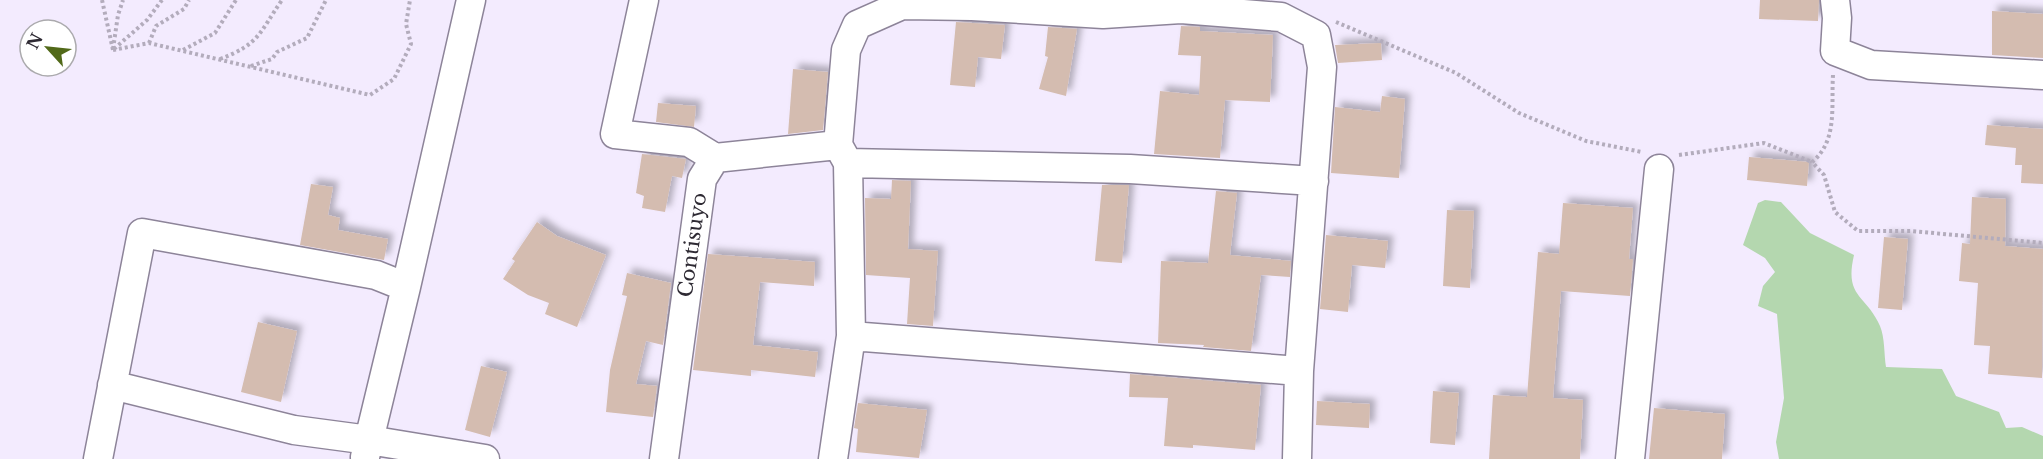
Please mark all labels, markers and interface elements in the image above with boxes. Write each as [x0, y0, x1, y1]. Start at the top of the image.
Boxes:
north arrow [18, 18, 78, 78]
text: N [22, 30, 47, 52]
street label: Contisuyo [673, 191, 711, 299]

